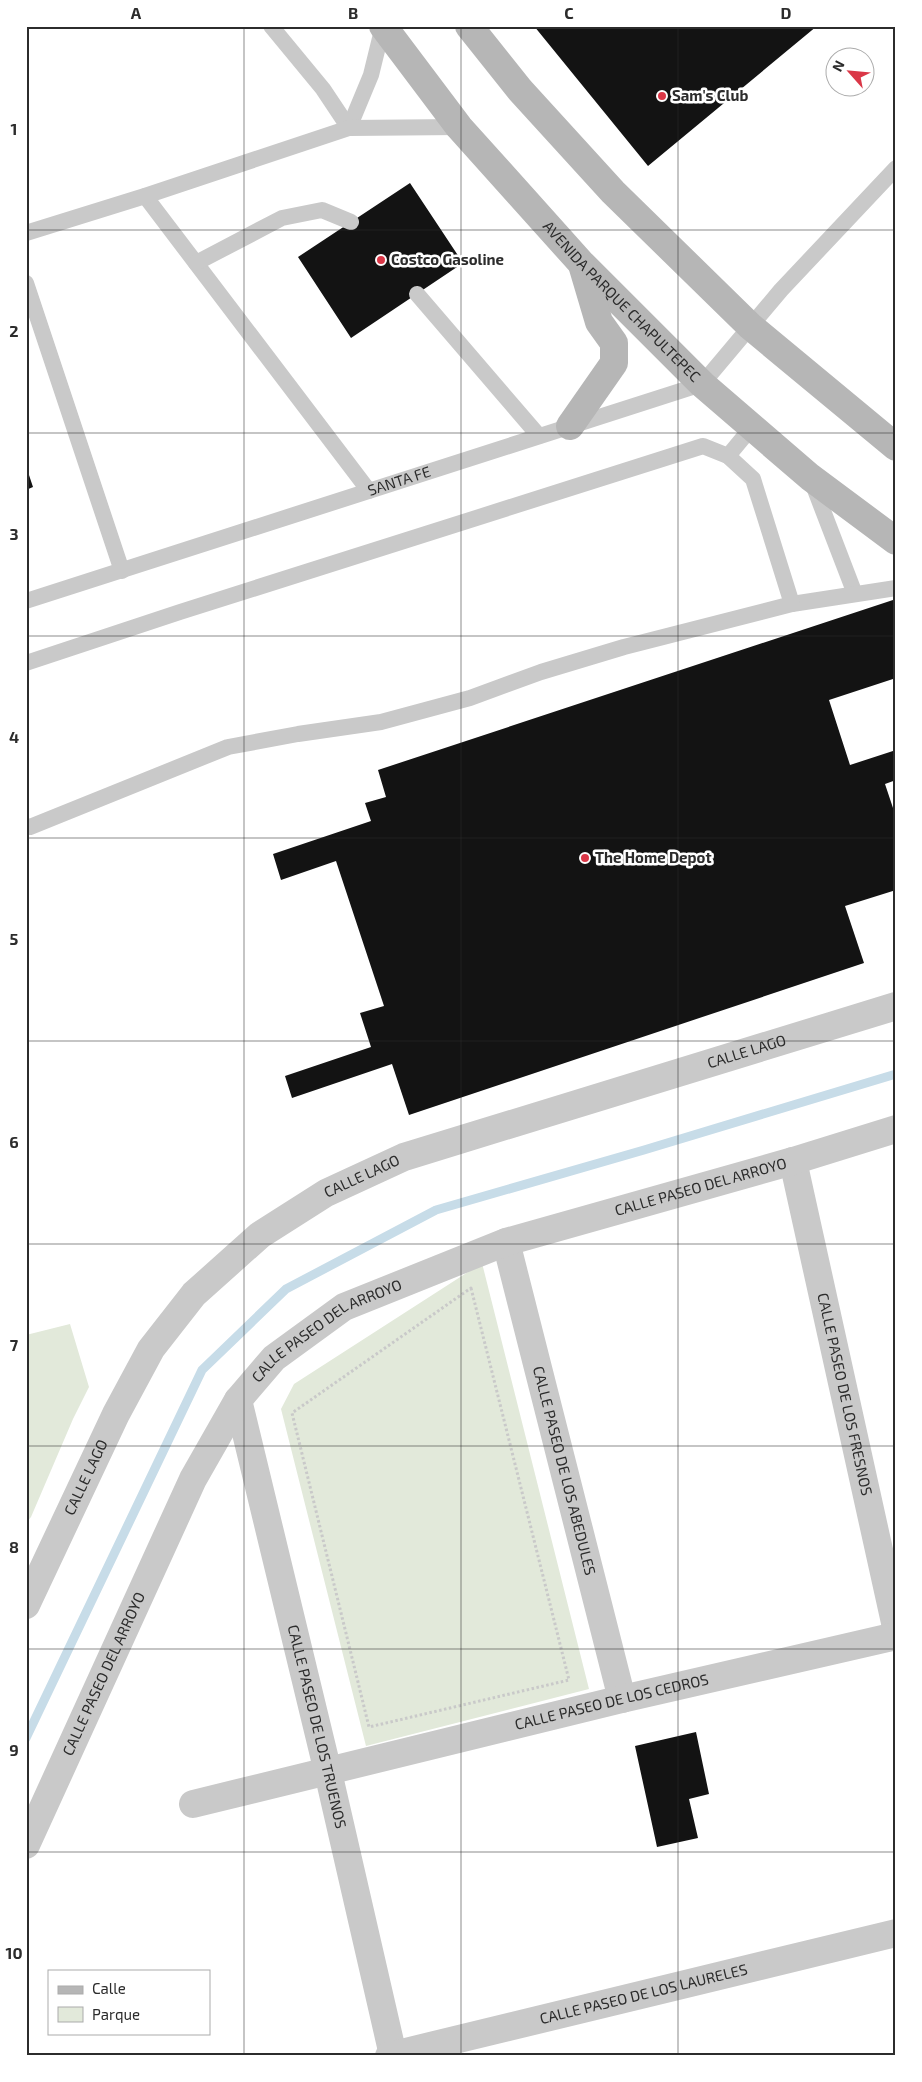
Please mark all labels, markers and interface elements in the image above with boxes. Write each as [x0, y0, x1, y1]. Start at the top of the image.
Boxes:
text: A [131, 3, 142, 22]
text: B [348, 3, 358, 22]
text: C [564, 3, 574, 22]
text: D [781, 3, 792, 22]
north arrow [824, 48, 874, 98]
text: N [828, 58, 848, 74]
place label: Sam's Club [672, 86, 748, 104]
marker: Sam's Club [656, 90, 668, 102]
text: 1 [11, 119, 17, 138]
street label: AVENIDA PARQUE CHAPULTEPEC [540, 217, 705, 385]
place label: Costco Gasoline [391, 250, 504, 268]
marker: Costco Gasoline [375, 254, 387, 266]
text: 2 [9, 321, 19, 340]
street label: SANTA FE [365, 462, 433, 499]
text: 3 [9, 524, 19, 543]
text: 4 [9, 727, 19, 746]
place label: The Home Depot [595, 848, 712, 866]
marker: The Home Depot [579, 852, 591, 864]
text: 5 [10, 929, 19, 948]
street label: CALLE LAGO [705, 1030, 788, 1071]
text: 6 [9, 1132, 19, 1151]
street label: CALLE LAGO [321, 1150, 402, 1201]
street label: CALLE PASEO DEL ARROYO [612, 1153, 788, 1219]
street label: CALLE PASEO DEL ARROYO [247, 1275, 404, 1386]
street label: CALLE PASEO DE LOS FRESNOS [814, 1291, 877, 1497]
text: 7 [10, 1335, 19, 1354]
street label: CALLE PASEO DE LOS ABEDULES [530, 1364, 600, 1577]
street label: CALLE LAGO [60, 1436, 111, 1518]
text: 8 [9, 1537, 19, 1556]
street label: CALLE PASEO DEL ARROYO [58, 1589, 148, 1758]
street label: CALLE PASEO DE LOS TRUENOS [285, 1623, 351, 1830]
street label: CALLE PASEO DE LOS CEDROS [513, 1669, 710, 1733]
text: 9 [9, 1740, 19, 1759]
text: 10 [5, 1943, 23, 1962]
street label: CALLE PASEO DE LOS LAURELES [538, 1959, 749, 2027]
legend [48, 1970, 210, 2034]
text: Calle [92, 1979, 126, 1997]
text: Parque [92, 2005, 140, 2023]

